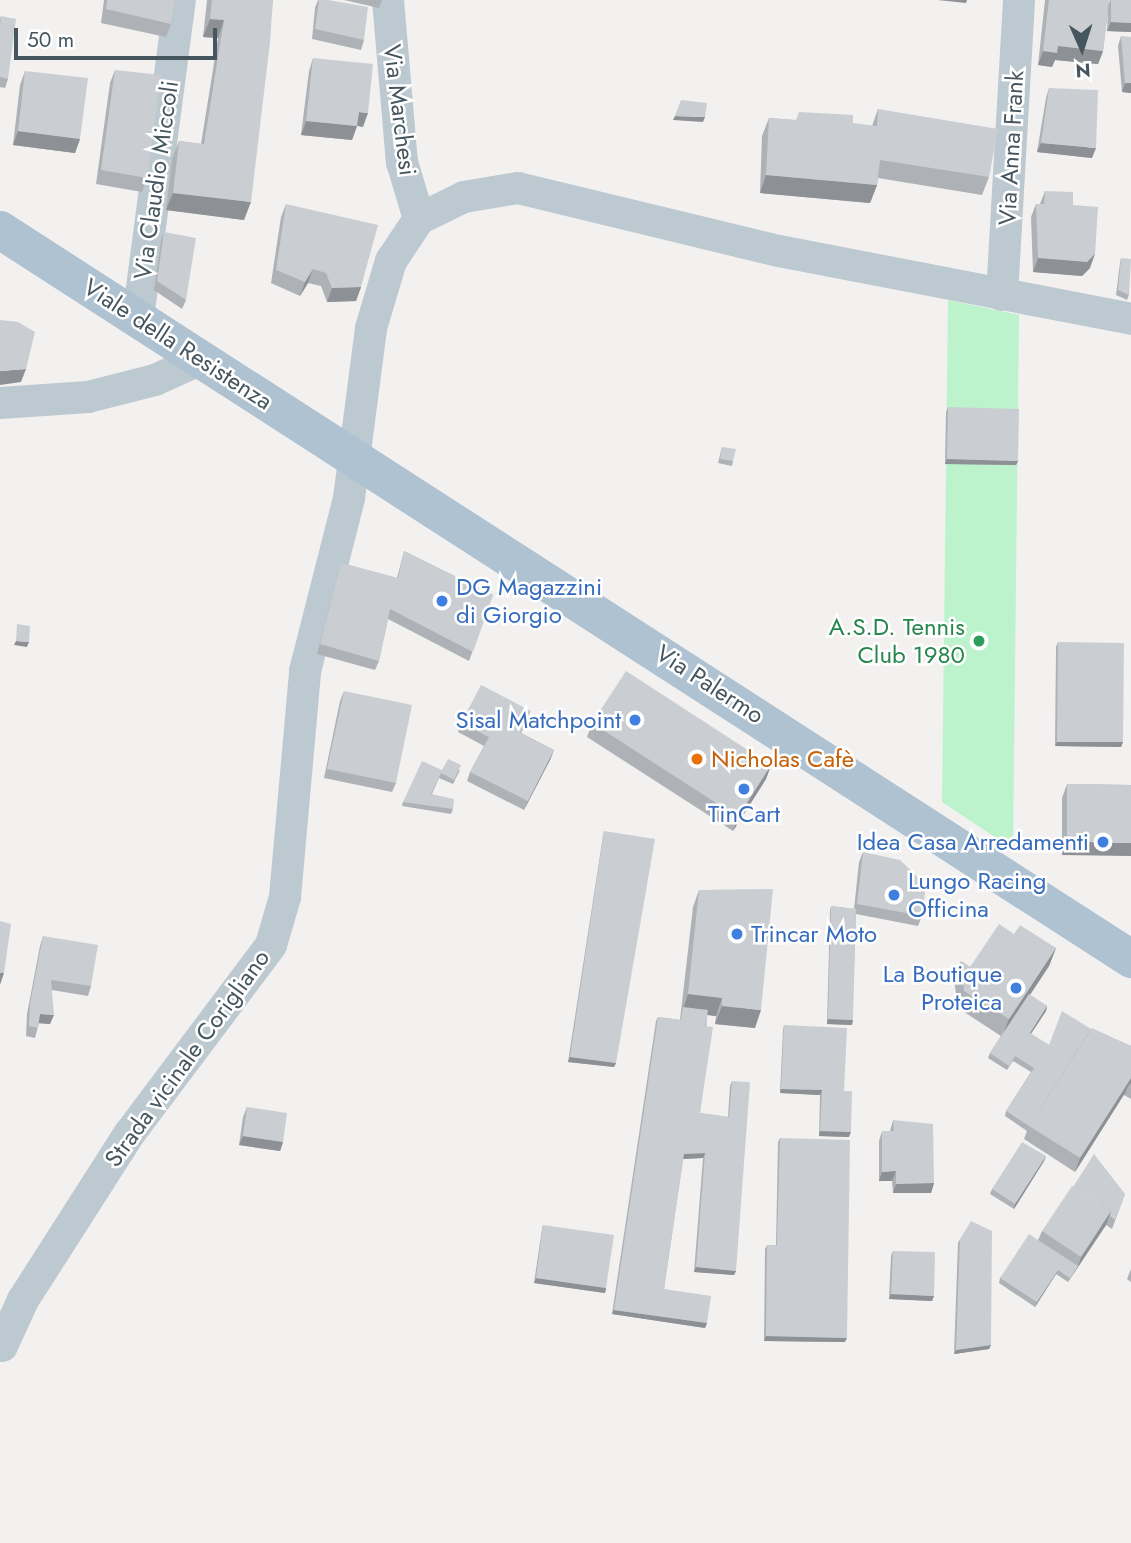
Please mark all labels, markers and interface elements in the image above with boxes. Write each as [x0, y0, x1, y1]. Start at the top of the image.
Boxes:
scale bar [18, 14, 220, 58]
north arrow [1047, 14, 1117, 84]
text: 50 m [27, 25, 74, 55]
street label: Via Marchesi [378, 43, 422, 177]
text: N [1075, 57, 1091, 84]
street label: Via Anna Frank [993, 70, 1029, 226]
street label: Via Claudio Miccoli [128, 79, 184, 281]
street label: Viale della Resistenza [78, 272, 278, 416]
place label: DG Magazzini di Giorgio [456, 573, 602, 629]
marker: DG Magazzini di Giorgio [434, 593, 450, 609]
place label: A.S.D. Tennis Club 1980 [829, 613, 965, 669]
marker: A.S.D. Tennis Club 1980 [971, 633, 987, 649]
street label: Via Palermo [651, 638, 769, 730]
place label: Sisal Matchpoint [455, 706, 621, 734]
marker: Sisal Matchpoint [627, 712, 643, 728]
place label: Nicholas Cafè [711, 745, 854, 773]
marker: Nicholas Cafè [689, 751, 705, 767]
marker: TinCart [736, 781, 752, 797]
place label: TinCart [708, 800, 780, 828]
place label: Idea Casa Arredamenti [857, 828, 1089, 856]
marker: Idea Casa Arredamenti [1095, 834, 1111, 850]
place label: Lungo Racing Officina [908, 867, 1046, 923]
marker: Lungo Racing Officina [886, 887, 902, 903]
place label: Trincar Moto [751, 920, 877, 948]
marker: Trincar Moto [729, 926, 745, 942]
street label: Strada vicinale Corigliano [98, 944, 276, 1172]
place label: La Boutique Proteica [883, 960, 1002, 1016]
marker: La Boutique Proteica [1008, 980, 1024, 996]

